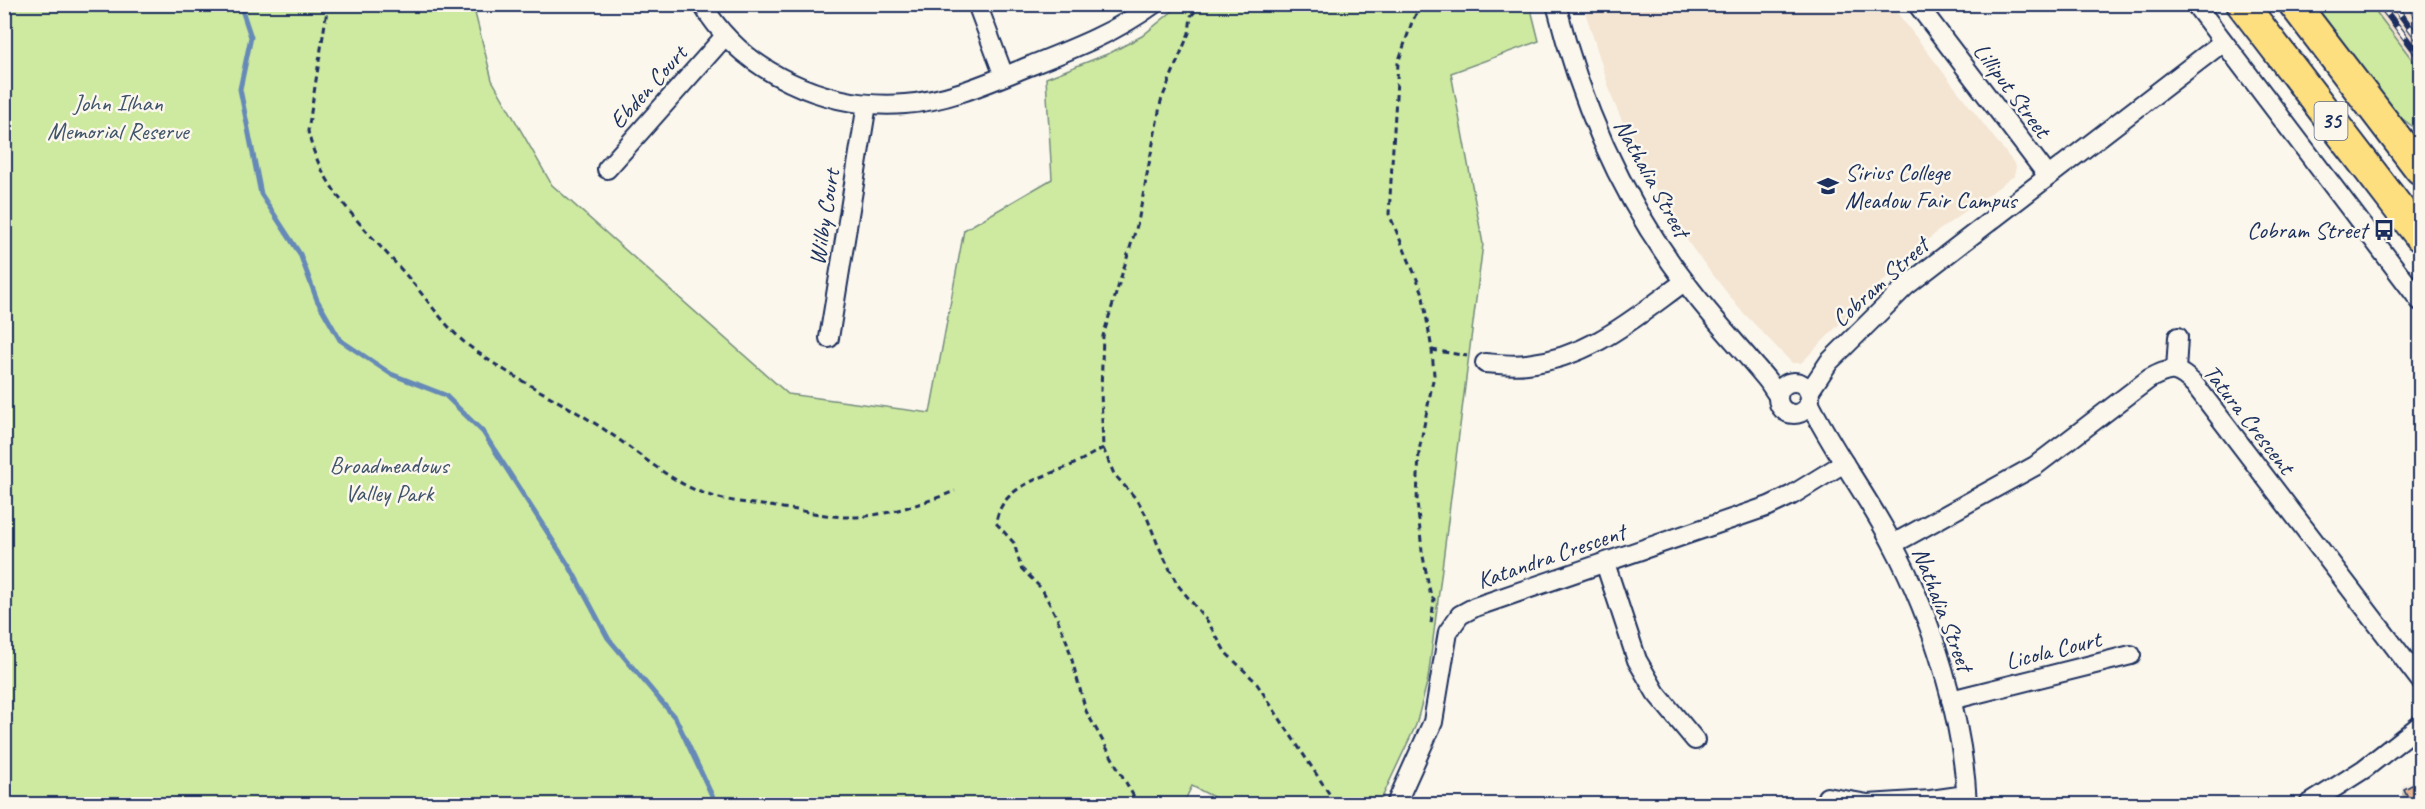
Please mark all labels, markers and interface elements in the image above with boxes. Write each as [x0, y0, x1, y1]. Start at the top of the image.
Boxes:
street label: Ebden Court [603, 37, 695, 135]
street label: Lilliput Street [1967, 37, 2059, 145]
park label: John Ilhan Memorial Reserve [47, 88, 191, 146]
road number: 35 [2314, 102, 2348, 140]
street label: Nathalia Street [1607, 114, 1698, 245]
place label: Sirius College Meadow Fair Campus [1845, 157, 2018, 215]
street label: Wilby Court [802, 165, 847, 267]
school or university icon: Sirius College Meadow Fair Campus [1816, 174, 1840, 198]
place label: Cobram Street [2247, 215, 2370, 245]
bus stop icon: Cobram Street [2372, 218, 2396, 242]
street label: Cobram Street [1825, 229, 1937, 333]
street label: Tatura Crescent [2197, 358, 2303, 482]
park label: Broadmeadows Valley Park [330, 450, 450, 508]
street label: Katandra Crescent [1473, 516, 1632, 595]
street label: Nathalia Street [1906, 543, 1981, 678]
street label: Licola Court [2002, 623, 2106, 676]

